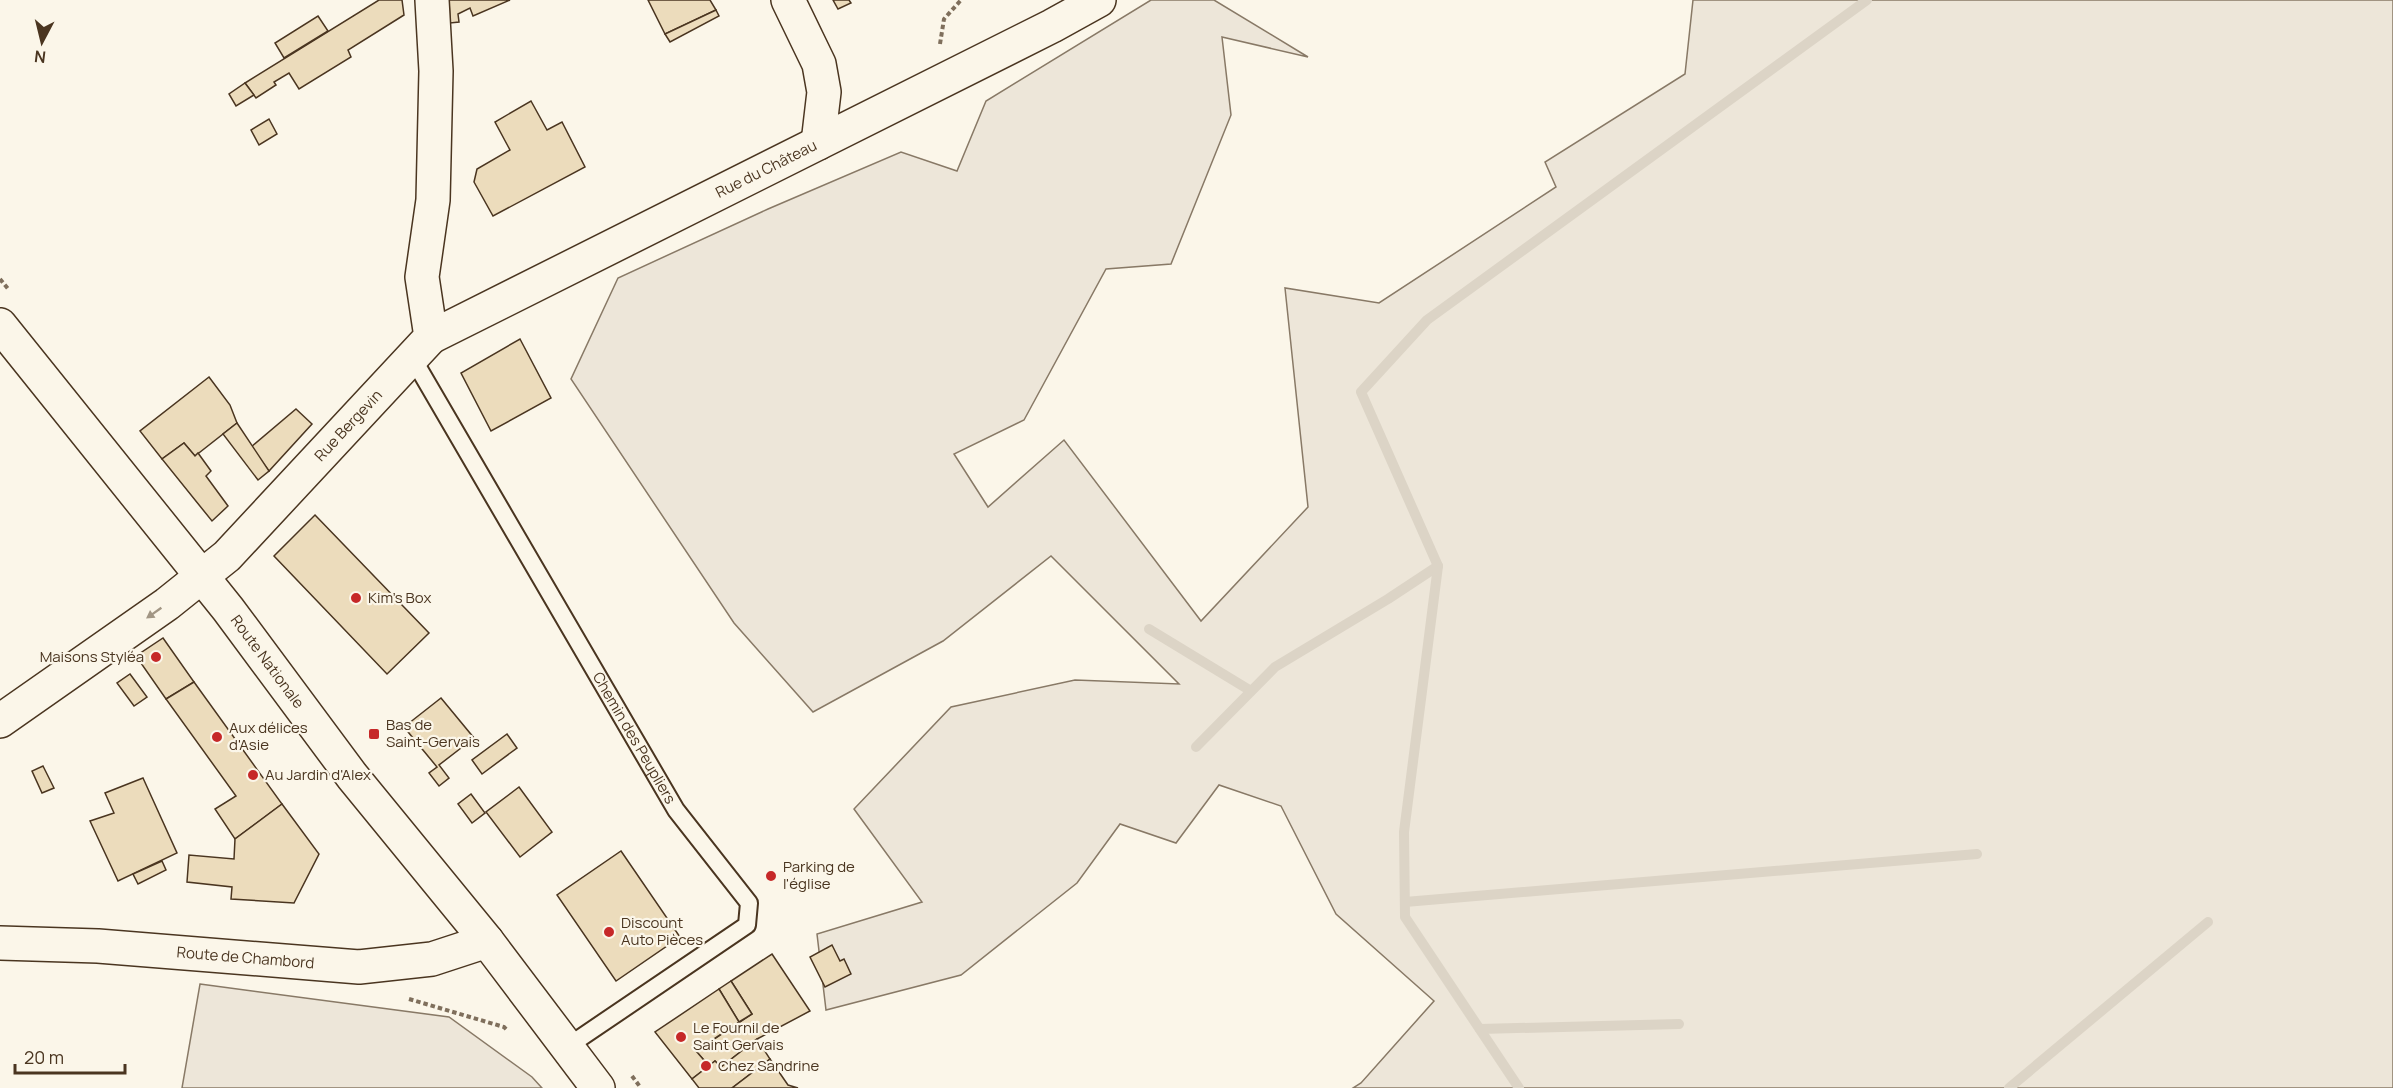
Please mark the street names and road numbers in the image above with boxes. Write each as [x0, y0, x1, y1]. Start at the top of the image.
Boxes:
street label: Rue du Château [712, 134, 820, 203]
street label: Rue Bergevin [310, 385, 387, 466]
street label: Route Nationale [226, 611, 309, 713]
street label: Chemin des Peupliers [588, 668, 681, 808]
street label: Route de Chambord [176, 941, 315, 973]

